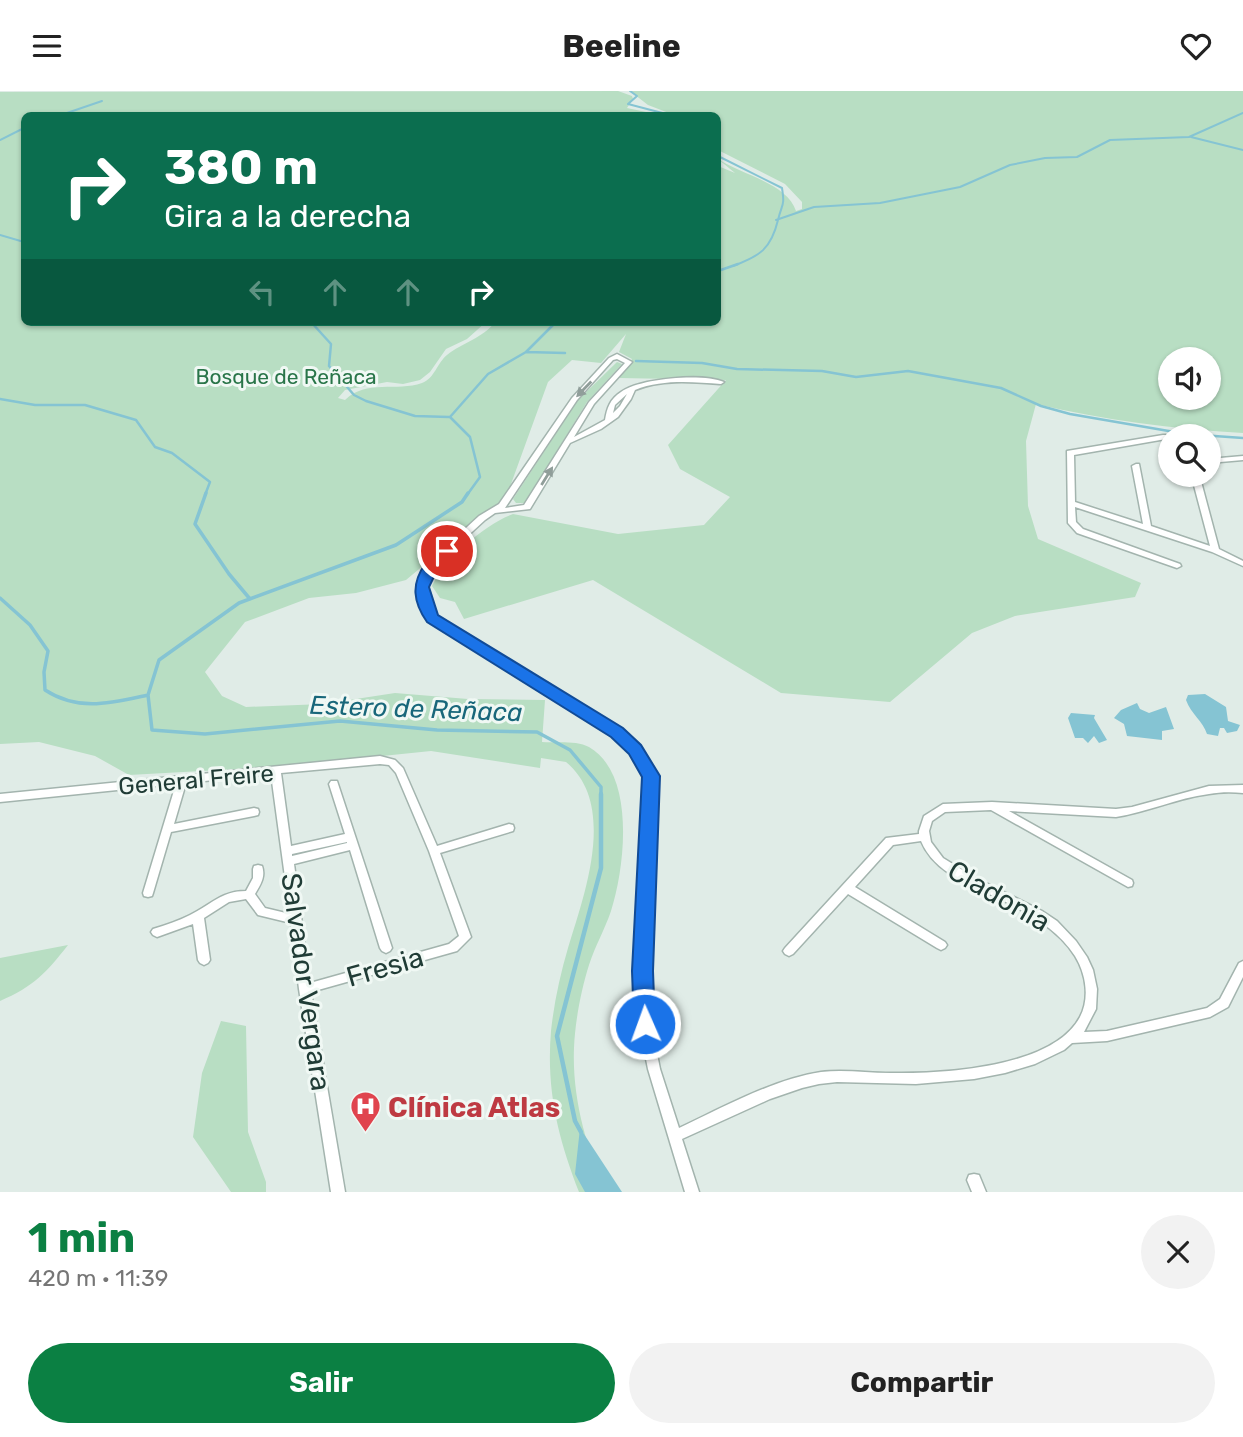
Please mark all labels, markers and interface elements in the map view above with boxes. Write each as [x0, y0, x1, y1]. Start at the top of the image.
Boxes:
icon: menu [28, 27, 66, 65]
text: Beeline [562, 27, 681, 65]
icon: heart [1177, 27, 1215, 65]
text: 380 m [164, 138, 318, 196]
icon: right [49, 140, 140, 231]
text: Gira a la derecha [164, 197, 411, 235]
icon: left [243, 273, 281, 311]
icon: ahead [316, 273, 354, 311]
icon: ahead [389, 273, 427, 311]
icon: right [462, 273, 500, 311]
map controls [1158, 347, 1221, 487]
button: sound [1158, 347, 1221, 410]
park label: Bosque de Reñaca [195, 364, 377, 389]
one-way arrow [576, 380, 593, 397]
button: search [1158, 424, 1221, 487]
one-way arrow [541, 467, 554, 486]
pin [417, 521, 477, 581]
icon: arrive [428, 532, 466, 570]
water label: Estero de Reñaca [309, 690, 523, 728]
street label: General Freire [117, 759, 275, 801]
street label: Cladonia [942, 853, 1056, 939]
street label: Salvador Vergara [274, 871, 338, 1093]
street label: Fresia [343, 940, 427, 994]
position arrow [608, 987, 682, 1061]
hospital icon: Clínica Atlas [348, 1090, 382, 1134]
place label: Clínica Atlas [388, 1091, 560, 1124]
text: 1 min [28, 1213, 135, 1263]
button: close [1141, 1215, 1215, 1289]
text: 420 m · 11:39 [28, 1264, 168, 1292]
button: Salir [28, 1343, 615, 1423]
button: Compartir [629, 1343, 1215, 1423]

